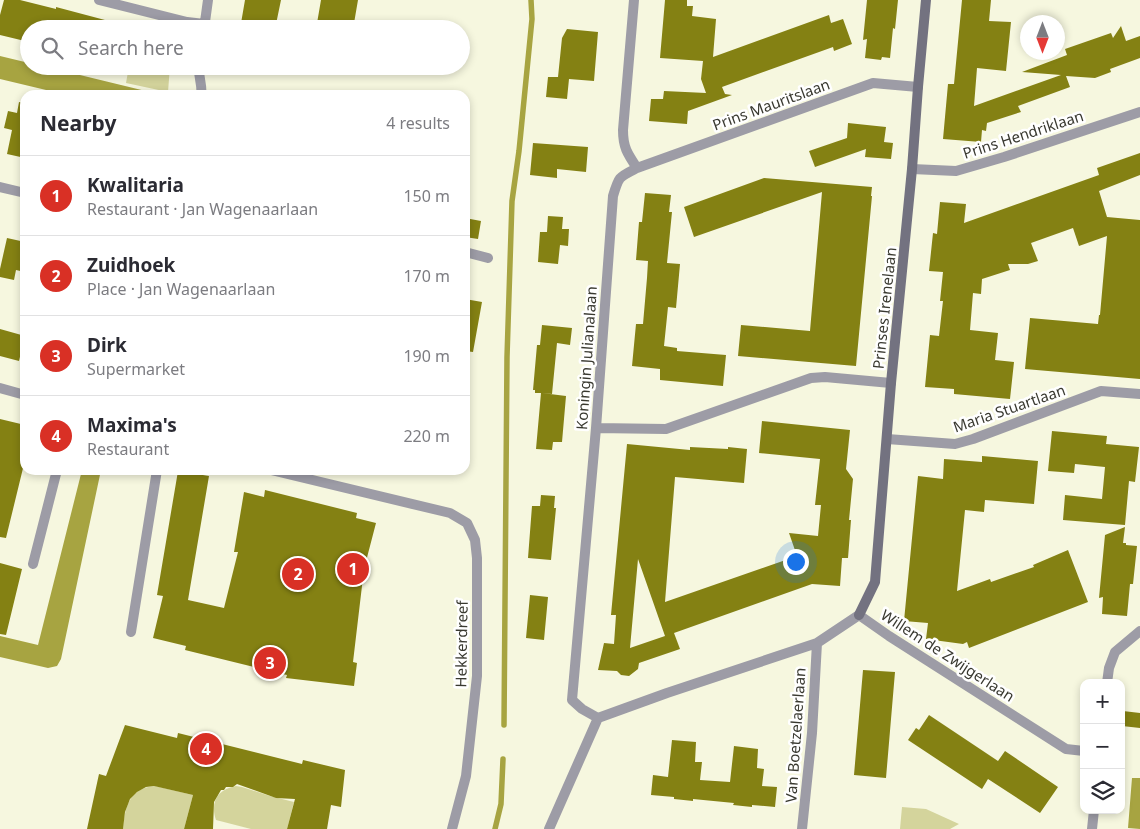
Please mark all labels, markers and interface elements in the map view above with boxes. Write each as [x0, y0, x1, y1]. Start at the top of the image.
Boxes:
north arrow [1020, 15, 1065, 60]
search box [20, 20, 470, 75]
icon: search [38, 34, 66, 62]
text: Search here [78, 35, 184, 61]
street label: Prins Mauritslaan [710, 73, 832, 135]
street label: Prins Hendriklaan [960, 105, 1086, 163]
text: Nearby [40, 109, 116, 137]
text: 4 results [386, 112, 450, 134]
text: Kwalitaria [87, 172, 184, 198]
text: 1 [51, 185, 61, 207]
text: 150 m [403, 185, 450, 207]
text: Restaurant · Jan Wagenaarlaan [87, 198, 318, 220]
street label: Prinses Irenelaan [868, 246, 900, 370]
text: Zuidhoek [87, 252, 175, 278]
text: 2 [51, 265, 61, 287]
text: 170 m [403, 265, 450, 287]
text: Place · Jan Wagenaarlaan [87, 278, 275, 300]
street label: Koningin Julianalaan [571, 285, 601, 431]
text: Dirk [87, 332, 127, 358]
text: 3 [51, 345, 61, 367]
text: 190 m [403, 345, 450, 367]
text: Supermarket [87, 358, 185, 380]
street label: Maria Stuartlaan [950, 379, 1068, 437]
text: Maxima's [87, 412, 177, 438]
text: 4 [51, 425, 61, 447]
text: 220 m [403, 425, 450, 447]
text: Restaurant [87, 438, 169, 460]
your location [783, 549, 809, 575]
pin: 1 [337, 550, 369, 588]
pin: 2 [282, 555, 314, 593]
street label: Hekkerdreef [450, 599, 472, 688]
street label: Willem de Zwijgerlaan [877, 604, 1019, 706]
pin: 3 [254, 644, 286, 682]
street label: Van Boetzelaerlaan [780, 667, 810, 803]
map controls [1080, 679, 1125, 814]
button: + [1080, 679, 1125, 724]
button: − [1080, 724, 1125, 769]
pin: 4 [190, 730, 222, 768]
button: layers [1080, 769, 1125, 814]

